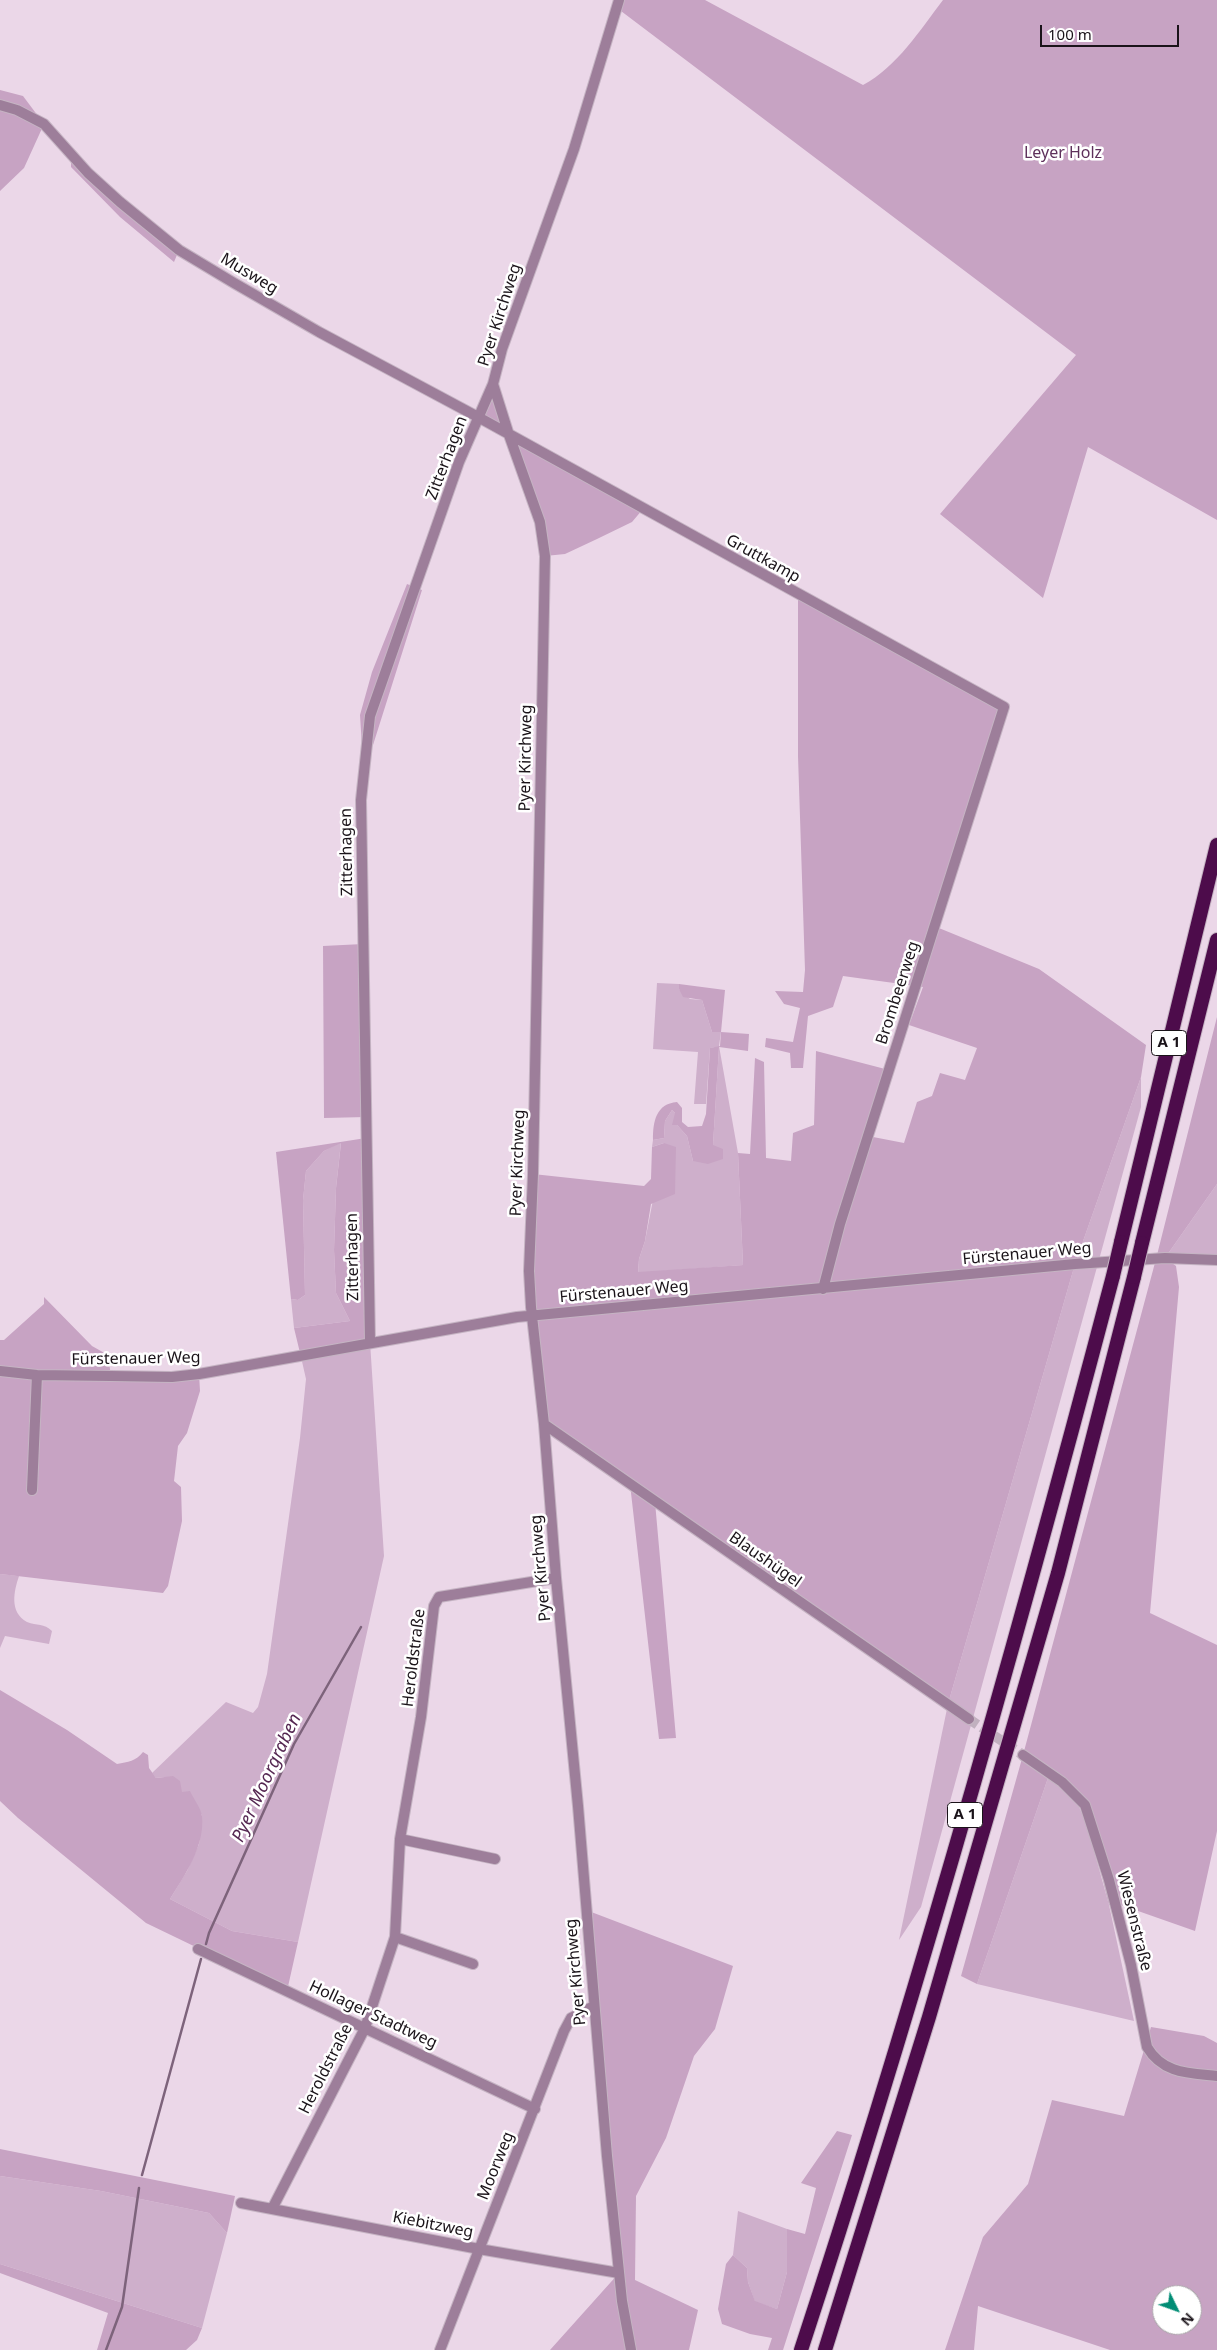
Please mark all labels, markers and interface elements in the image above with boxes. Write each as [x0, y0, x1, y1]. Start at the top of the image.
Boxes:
scale bar [1042, 15, 1181, 47]
text: 100 m [1048, 24, 1092, 44]
park label: Leyer Holz [1024, 143, 1102, 163]
street label: Musweg [217, 249, 281, 299]
street label: Pyer Kirchweg [474, 261, 526, 369]
street label: Zitterhagen [422, 413, 472, 503]
street label: Gruttkamp [722, 531, 804, 587]
street label: Pyer Kirchweg [515, 704, 537, 812]
street label: Zitterhagen [337, 808, 357, 896]
street label: Brombeerweg [872, 939, 924, 1047]
road number: A 1 [1152, 1030, 1186, 1056]
street label: Pyer Kirchweg [507, 1109, 529, 1217]
street label: Zitterhagen [343, 1213, 363, 1301]
street label: Fürstenauer Weg [962, 1239, 1092, 1269]
street label: Fürstenauer Weg [559, 1277, 689, 1307]
street label: Fürstenauer Weg [71, 1348, 201, 1370]
street label: Pyer Kirchweg [527, 1514, 555, 1622]
street label: Blaushügel [725, 1528, 805, 1592]
street label: Heroldstraße [398, 1608, 430, 1708]
water label: Pyer Moorgraben [228, 1710, 306, 1846]
road number: A 1 [948, 1802, 982, 1828]
street label: Wiesenstraße [1112, 1869, 1156, 1973]
street label: Pyer Kirchweg [562, 1918, 590, 2026]
street label: Hollager Stadtweg [306, 1977, 440, 2053]
street label: Heroldstraße [295, 2021, 357, 2117]
street label: Moorweg [474, 2129, 518, 2203]
street label: Kiebitzweg [391, 2208, 475, 2242]
north arrow [1152, 2285, 1202, 2335]
text: N [1177, 2309, 1199, 2330]

